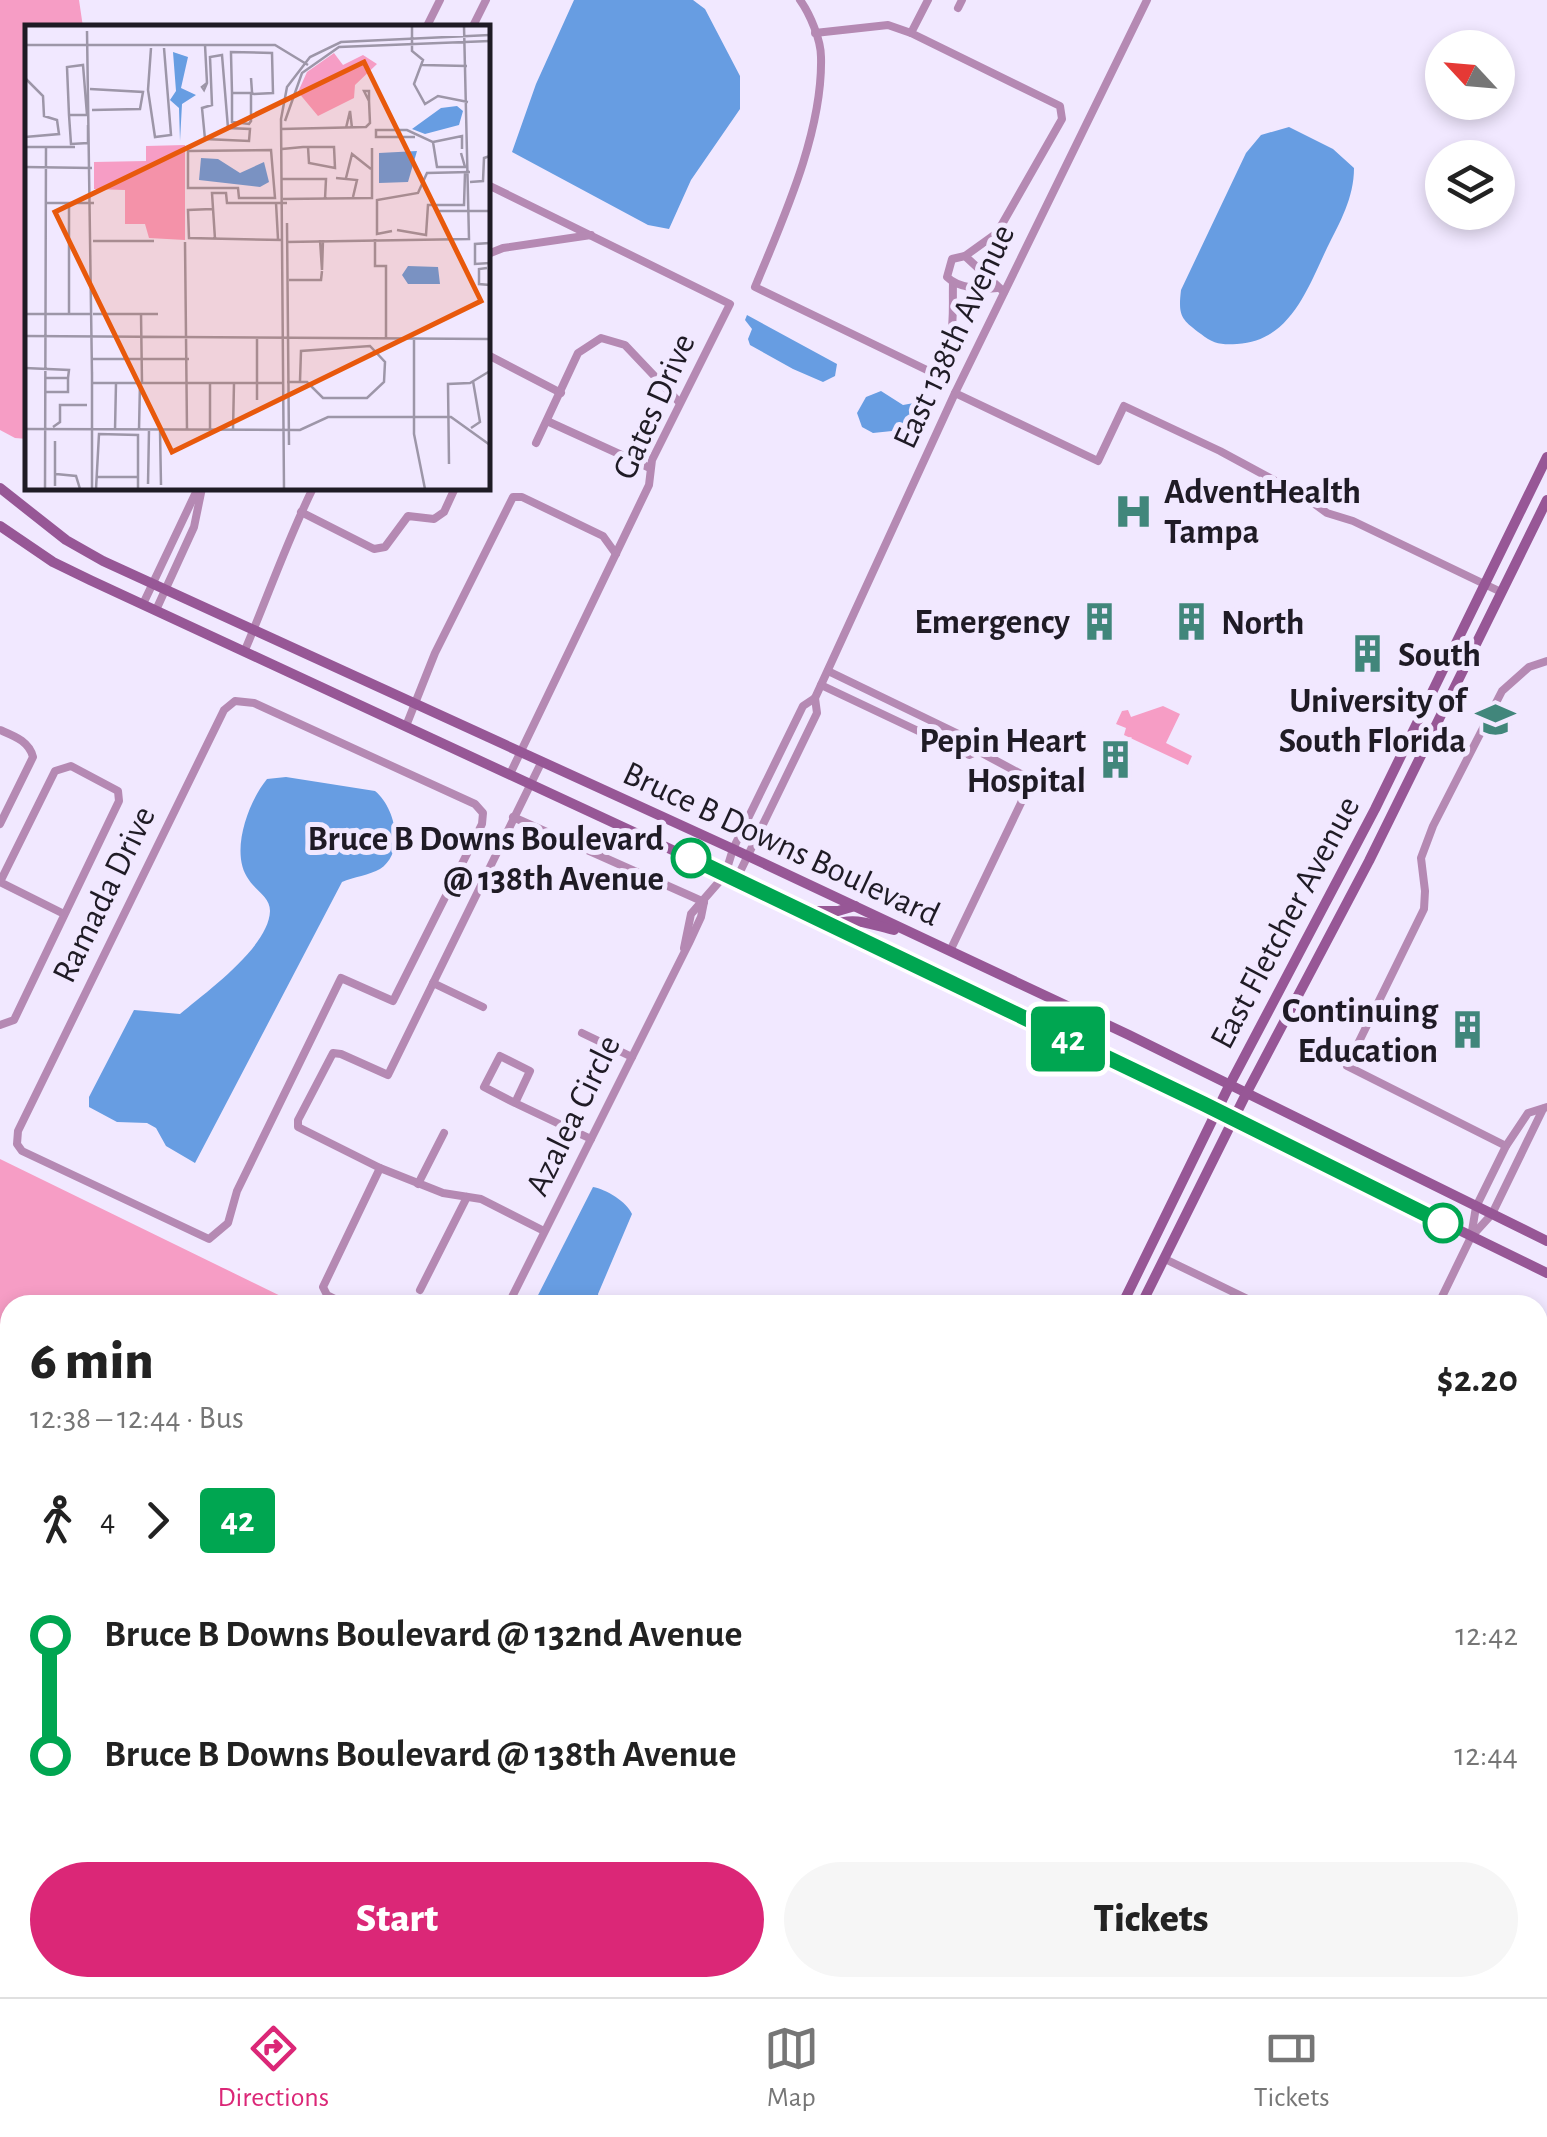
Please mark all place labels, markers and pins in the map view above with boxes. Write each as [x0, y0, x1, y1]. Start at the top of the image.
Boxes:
place label: AdventHealth Tampa [1164, 475, 1361, 550]
hospital icon: AdventHealth Tampa [1113, 490, 1155, 532]
building icon: Emergency [1079, 600, 1121, 642]
building icon: North [1170, 601, 1212, 643]
place label: Emergency [914, 605, 1070, 640]
place label: North [1221, 606, 1305, 641]
building icon: South [1347, 633, 1389, 675]
place label: South [1398, 638, 1481, 673]
place label: University of South Florida [1279, 684, 1468, 759]
school or university icon: University of South Florida [1475, 699, 1517, 741]
place label: Pepin Heart Hospital [919, 724, 1086, 799]
building icon: Pepin Heart Hospital [1095, 739, 1137, 781]
place label: Bruce B Downs Boulevard @ 138th Avenue [308, 822, 664, 897]
marker: Bruce B Downs Boulevard @ 138th Avenue [672, 839, 710, 877]
place label: Continuing Education [1282, 994, 1438, 1069]
building icon: Continuing Education [1447, 1009, 1489, 1051]
unlabelled marker [1424, 1204, 1462, 1242]

